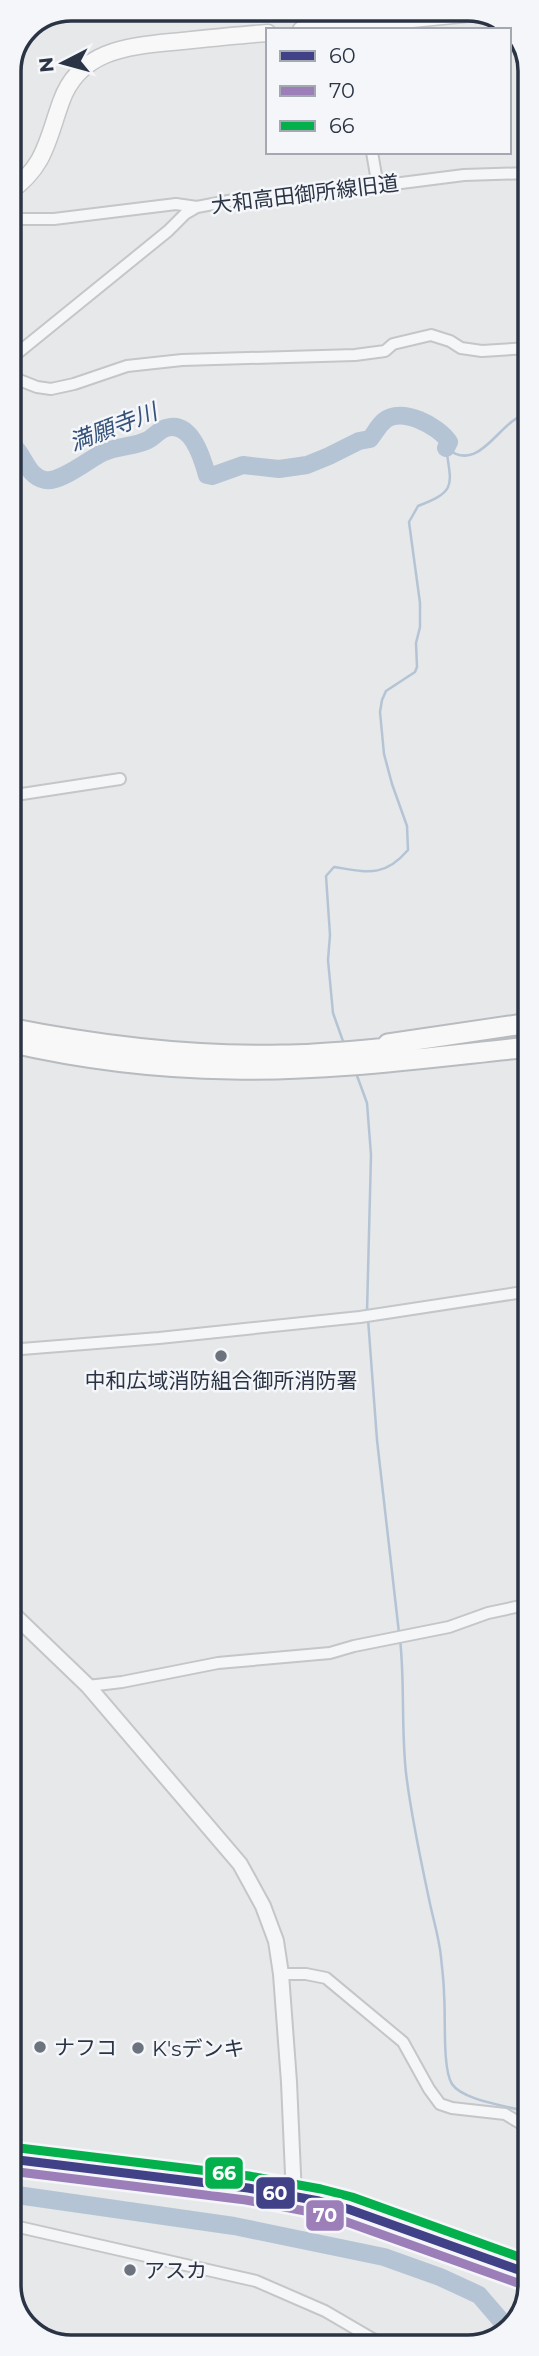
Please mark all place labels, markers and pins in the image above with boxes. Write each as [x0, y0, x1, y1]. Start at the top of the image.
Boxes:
marker: 中和広域消防組合御所消防署 [213, 1348, 229, 1364]
place label: 中和広域消防組合御所消防署 [85, 1368, 358, 1393]
place label: ナフコ [54, 2035, 117, 2060]
place label: K'sデンキ [152, 2036, 244, 2061]
marker: ナフコ [32, 2039, 48, 2055]
marker: K'sデンキ [130, 2040, 146, 2056]
place label: アスカ [144, 2258, 207, 2283]
marker: アスカ [122, 2262, 138, 2278]

